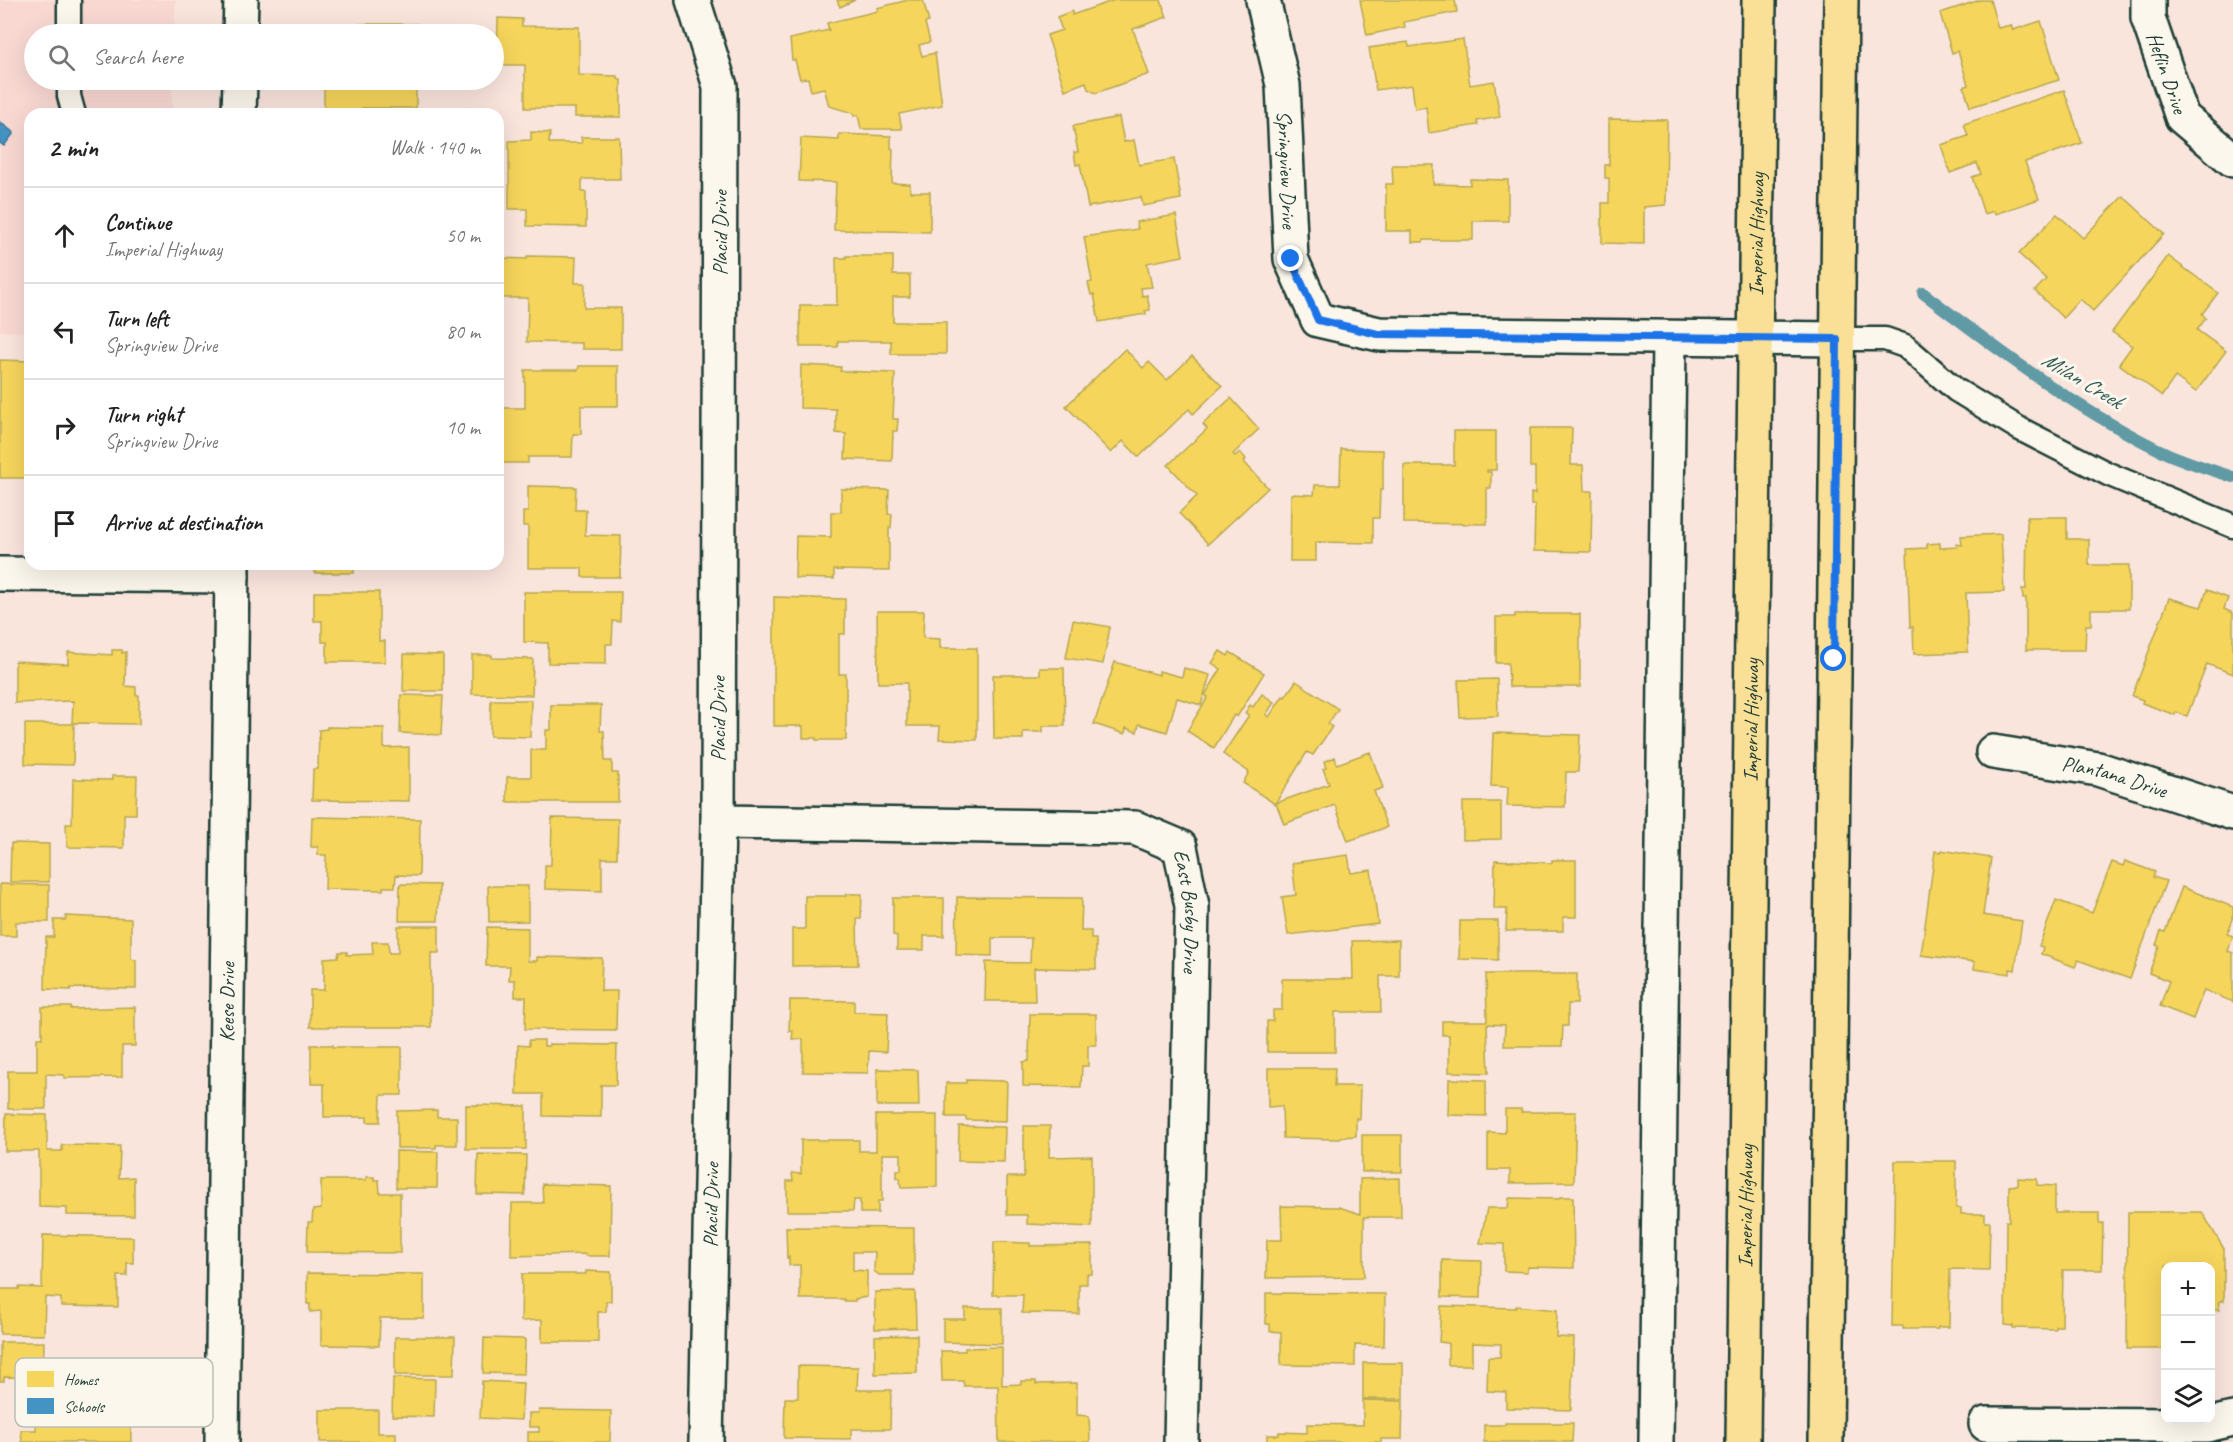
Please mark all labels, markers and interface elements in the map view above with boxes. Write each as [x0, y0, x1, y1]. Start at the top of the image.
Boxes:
search box [24, 24, 504, 90]
street label: Heflin Drive [2141, 29, 2194, 119]
icon: search [45, 41, 78, 74]
text: Search here [93, 43, 183, 71]
street label: Springview Drive [1271, 110, 1303, 230]
text: 2 min [48, 131, 98, 164]
text: Walk · 140 m [390, 135, 480, 160]
street label: Imperial Highway [1743, 171, 1770, 296]
street label: Placid Drive [707, 188, 733, 275]
text: Continue [105, 209, 171, 237]
icon: ahead [48, 219, 81, 252]
text: 50 m [446, 223, 480, 248]
text: Imperial Highway [105, 237, 222, 262]
route end [1277, 245, 1303, 271]
text: Turn left [105, 305, 169, 333]
icon: left [48, 315, 81, 348]
text: 80 m [446, 319, 480, 344]
text: Springview Drive [105, 333, 217, 358]
water label: Milan Creek [2037, 345, 2131, 417]
text: Turn right [105, 401, 182, 429]
icon: right [48, 411, 81, 444]
text: 10 m [446, 415, 480, 440]
text: Springview Drive [105, 429, 217, 454]
icon: arrive [48, 507, 81, 540]
text: Arrive at destination [105, 509, 262, 537]
route start [1820, 645, 1846, 671]
street label: Imperial Highway [1737, 656, 1765, 782]
street label: Placid Drive [705, 674, 731, 761]
street label: Plantana Drive [2060, 750, 2171, 804]
street label: East Busby Drive [1168, 847, 1205, 975]
street label: Keese Drive [214, 961, 240, 1042]
street label: Imperial Highway [1732, 1142, 1759, 1268]
street label: Placid Drive [697, 1160, 725, 1248]
map controls [2161, 1262, 2215, 1424]
button: + [2161, 1262, 2215, 1316]
button: − [2161, 1316, 2215, 1370]
legend [15, 1358, 213, 1427]
text: Homes [64, 1370, 100, 1390]
button: layers [2161, 1370, 2215, 1424]
text: Schools [64, 1397, 105, 1417]

